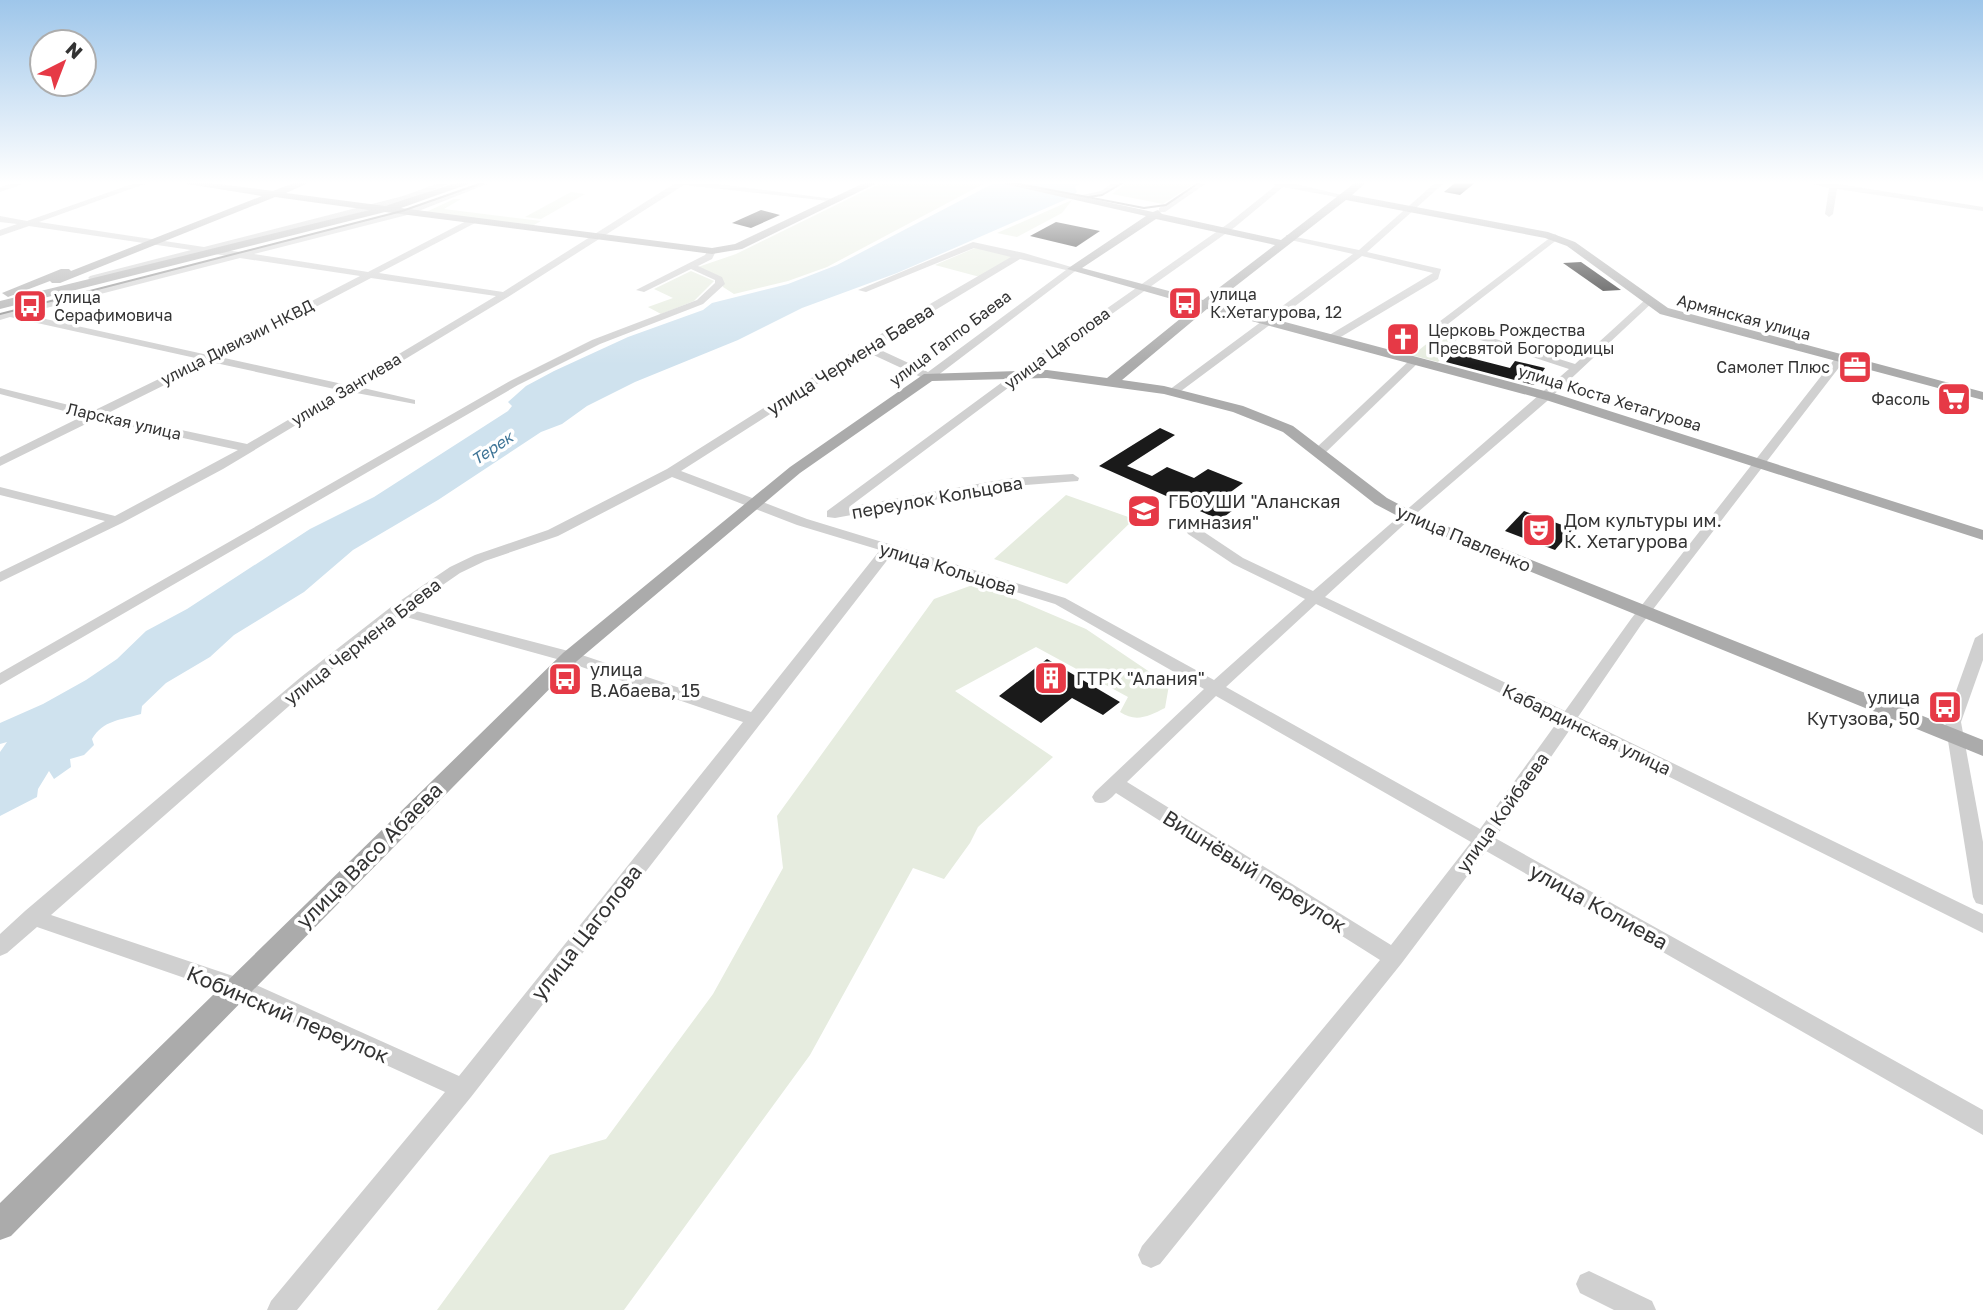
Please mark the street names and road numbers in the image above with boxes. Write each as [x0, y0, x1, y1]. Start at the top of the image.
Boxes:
street label: улица Гаппо Баева [885, 286, 1015, 390]
street label: Армянская улица [1675, 290, 1813, 344]
street label: улица Дивизии НКВД [157, 295, 317, 389]
street label: улица Чермена Баева [762, 299, 938, 419]
street label: улица Цаголова [1000, 303, 1114, 393]
street label: улица Зангиева [288, 348, 404, 430]
street label: улица Коста Хетагурова [1516, 361, 1704, 435]
street label: Ларская улица [65, 398, 183, 444]
street label: переулок Кольцова [850, 471, 1024, 523]
street label: улица Павленко [1394, 500, 1534, 576]
street label: улица Кольцова [877, 537, 1019, 599]
street label: улица Чермена Баева [279, 573, 445, 709]
street label: Кабардинская улица [1499, 679, 1675, 779]
street label: улица Койбаева [1451, 748, 1553, 876]
street label: улица Васо Абаева [290, 776, 448, 934]
street label: Вишнёвый переулок [1158, 804, 1352, 938]
street label: улица Колиева [1525, 857, 1673, 955]
street label: улица Цаголова [525, 859, 647, 1005]
street label: Кобинский переулок [183, 960, 393, 1068]

